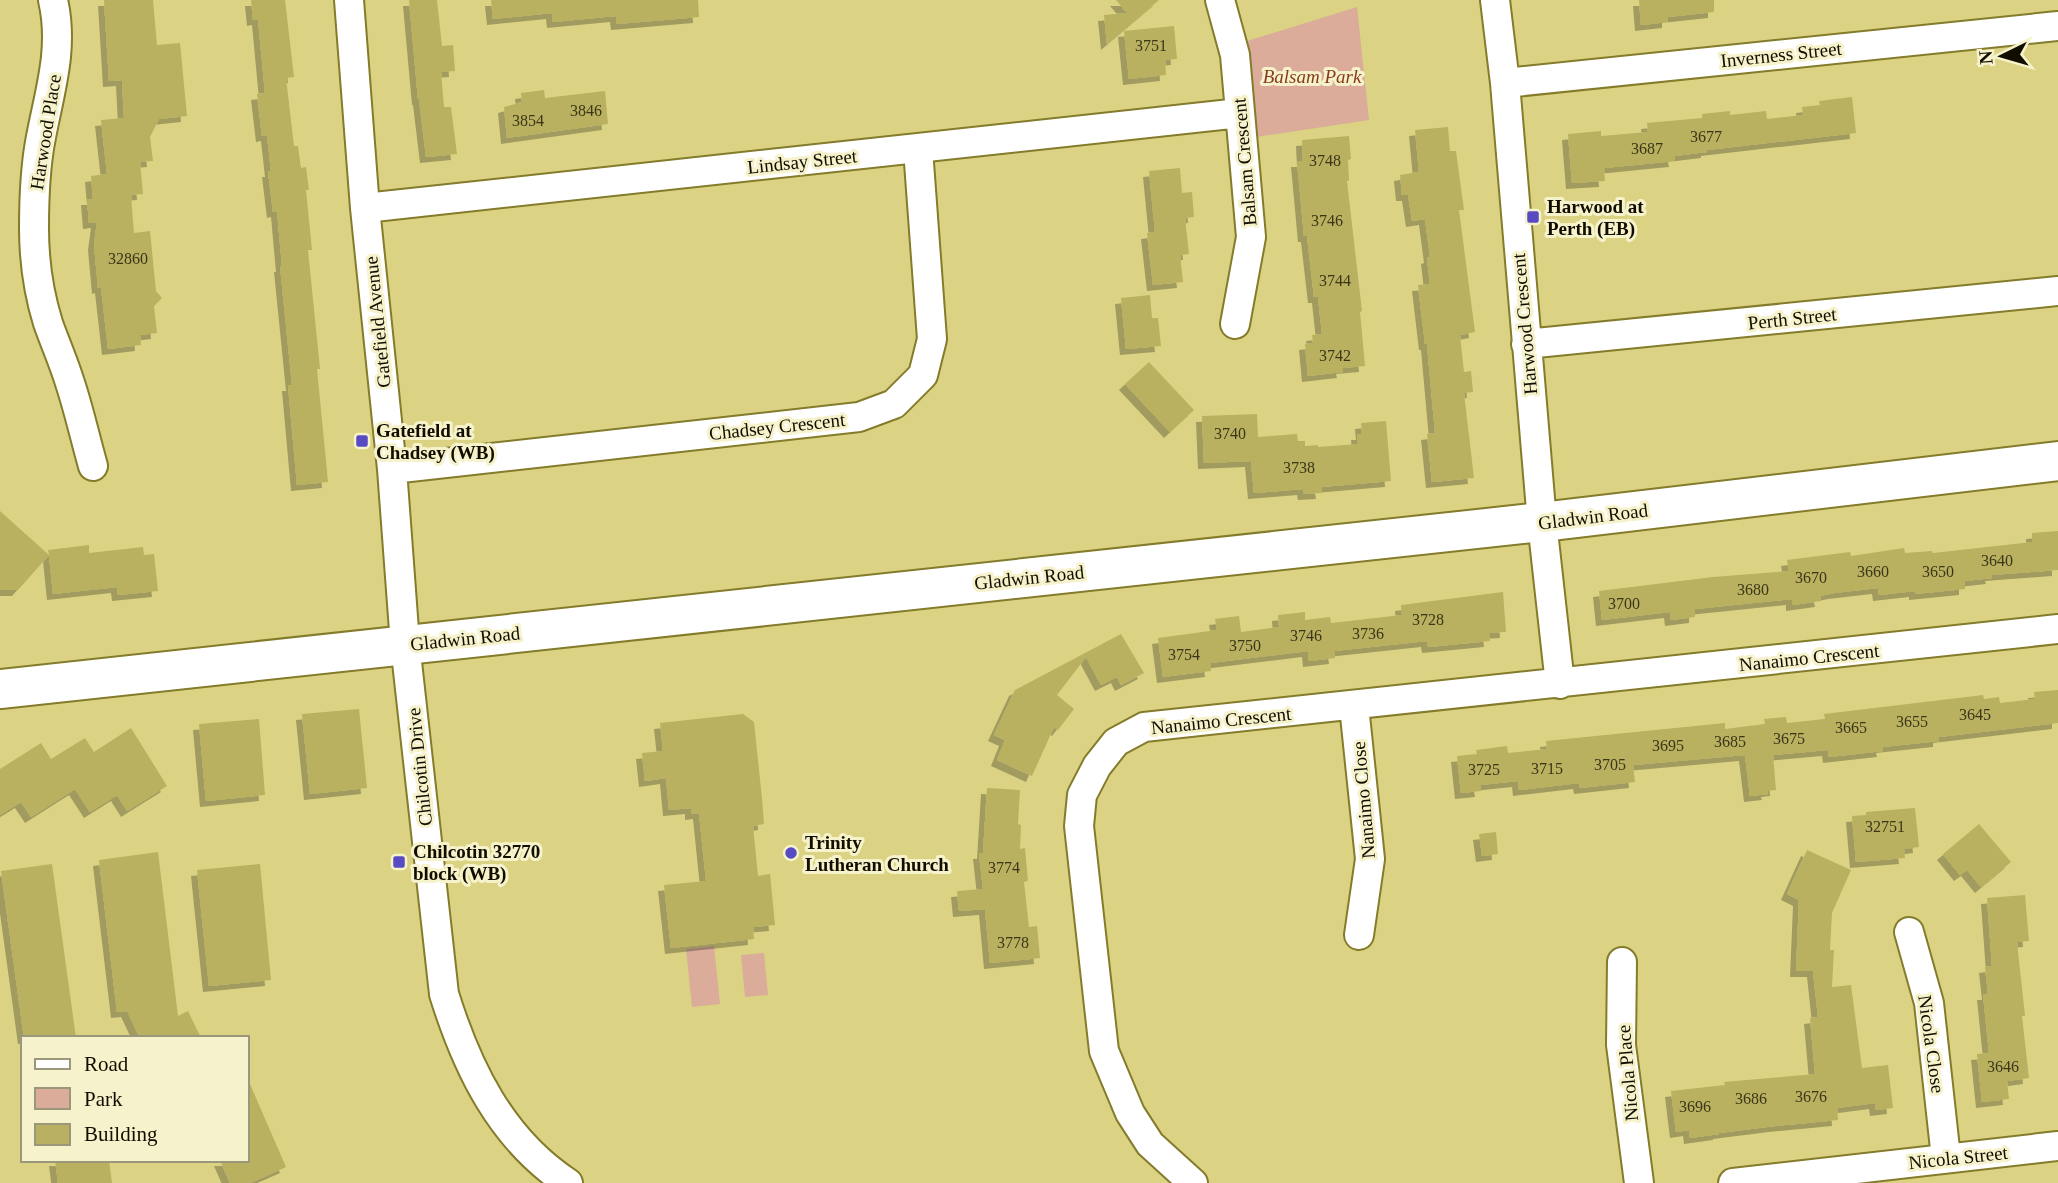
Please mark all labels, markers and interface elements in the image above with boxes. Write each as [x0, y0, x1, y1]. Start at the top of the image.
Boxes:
north arrow [1967, 21, 2037, 91]
house number: 3751 [1135, 37, 1167, 54]
street label: Inverness Street [1719, 38, 1843, 71]
text: N [1974, 49, 1997, 65]
park label: Balsam Park [1263, 66, 1362, 87]
street label: Harwood Place [26, 73, 65, 191]
street label: Balsam Crescent [1228, 96, 1261, 227]
house number: 3846 [570, 102, 602, 119]
house number: 3854 [512, 112, 544, 129]
house number: 3677 [1690, 128, 1722, 145]
house number: 3687 [1631, 140, 1663, 157]
street label: Lindsay Street [746, 145, 859, 178]
house number: 3748 [1309, 152, 1341, 169]
place label: Harwood at Perth (EB) [1547, 196, 1644, 240]
marker: Harwood at Perth (EB) [1525, 209, 1541, 225]
house number: 3746 [1311, 212, 1343, 229]
house number: 32860 [108, 250, 148, 267]
street label: Harwood Crescent [1508, 252, 1541, 396]
street label: Gatefield Avenue [360, 255, 395, 389]
house number: 3744 [1319, 272, 1351, 289]
street label: Perth Street [1747, 303, 1838, 334]
house number: 3742 [1319, 347, 1351, 364]
street label: Chadsey Crescent [708, 409, 847, 444]
place label: Gatefield at Chadsey (WB) [376, 420, 495, 464]
house number: 3740 [1214, 425, 1246, 442]
marker: Gatefield at Chadsey (WB) [354, 433, 370, 449]
house number: 3738 [1283, 459, 1315, 476]
street label: Gladwin Road [1537, 499, 1650, 534]
house number: 3640 [1981, 552, 2013, 569]
street label: Gladwin Road [973, 561, 1085, 594]
house number: 3660 [1857, 563, 1889, 580]
house number: 3650 [1922, 563, 1954, 580]
house number: 3670 [1795, 569, 1827, 586]
house number: 3680 [1737, 581, 1769, 598]
house number: 3700 [1608, 595, 1640, 612]
house number: 3728 [1412, 611, 1444, 628]
street label: Gladwin Road [409, 622, 521, 655]
house number: 3736 [1352, 625, 1384, 642]
house number: 3746 [1290, 627, 1322, 644]
house number: 3750 [1229, 637, 1261, 654]
street label: Nanaimo Crescent [1738, 640, 1881, 675]
house number: 3754 [1168, 646, 1200, 663]
street label: Nanaimo Crescent [1150, 703, 1293, 738]
house number: 3645 [1959, 706, 1991, 723]
street label: Chilcotin Drive [403, 707, 436, 827]
house number: 3655 [1896, 713, 1928, 730]
house number: 3665 [1835, 719, 1867, 736]
house number: 3675 [1773, 730, 1805, 747]
house number: 3685 [1714, 733, 1746, 750]
house number: 3695 [1652, 737, 1684, 754]
street label: Nanaimo Close [1348, 740, 1379, 859]
house number: 3705 [1594, 756, 1626, 773]
house number: 3715 [1531, 760, 1563, 777]
house number: 3725 [1468, 761, 1500, 778]
house number: 32751 [1865, 818, 1905, 835]
place label: Trinity Lutheran Church [805, 832, 949, 875]
place label: Chilcotin 32770 block (WB) [413, 841, 540, 885]
marker: Trinity Lutheran Church [783, 845, 799, 861]
marker: Chilcotin 32770 block (WB) [391, 854, 407, 870]
house number: 3774 [988, 859, 1020, 876]
house number: 3778 [997, 934, 1029, 951]
street label: Nicola Close [1914, 994, 1949, 1094]
street label: Nicola Place [1613, 1024, 1642, 1122]
legend [21, 1036, 248, 1162]
text: Road [84, 1052, 129, 1076]
house number: 3646 [1987, 1058, 2019, 1075]
text: Park [84, 1087, 123, 1111]
house number: 3676 [1795, 1088, 1827, 1105]
house number: 3686 [1735, 1090, 1767, 1107]
house number: 3696 [1679, 1098, 1711, 1115]
text: Building [84, 1122, 158, 1146]
street label: Nicola Street [1907, 1142, 2009, 1173]

